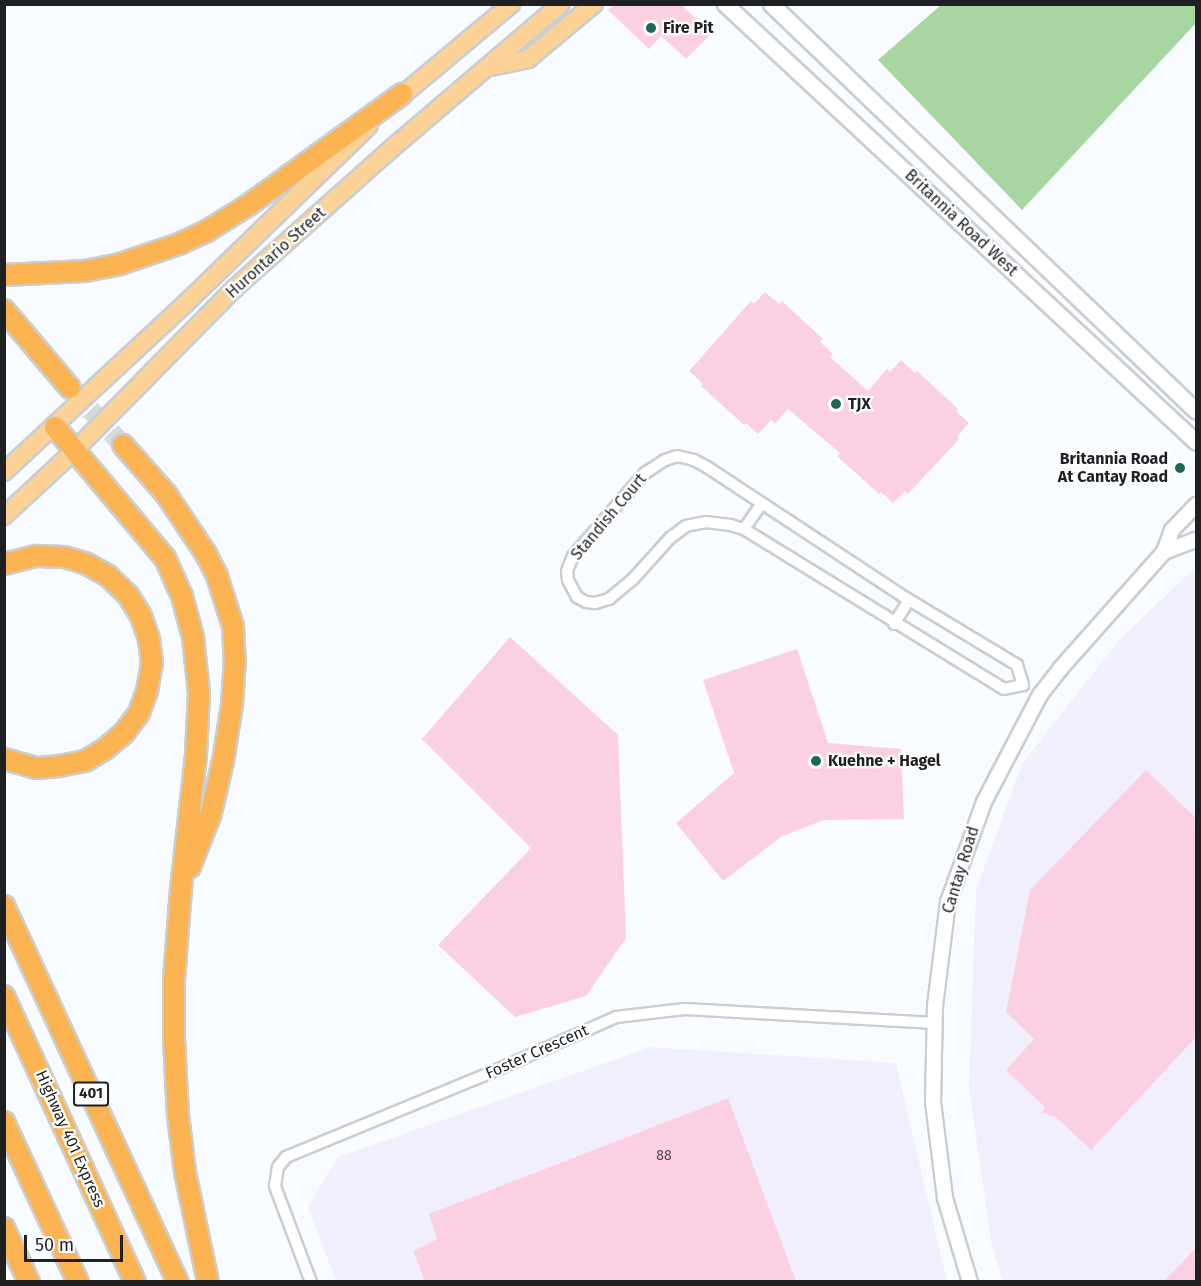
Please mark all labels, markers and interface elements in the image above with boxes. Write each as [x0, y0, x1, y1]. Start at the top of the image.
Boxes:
place label: Fire Pit [663, 18, 714, 38]
marker: Fire Pit [644, 21, 658, 35]
street label: Britannia Road West [901, 166, 1021, 280]
street label: Hurontario Street [223, 203, 329, 303]
place label: TJX [848, 394, 871, 414]
marker: TJX [829, 397, 843, 411]
place label: Britannia Road At Cantay Road [1058, 449, 1168, 487]
marker: Britannia Road At Cantay Road [1173, 461, 1187, 475]
street label: Standish Court [567, 470, 651, 564]
place label: Kuehne + Hagel [828, 751, 941, 771]
marker: Kuehne + Hagel [809, 754, 823, 768]
street label: Cantay Road [939, 824, 983, 916]
street label: Foster Crescent [483, 1021, 591, 1083]
street label: Highway 401 Express [31, 1067, 109, 1211]
road number: 401 [73, 1082, 109, 1106]
house number: 88 [656, 1148, 672, 1164]
scale bar [27, 1223, 126, 1261]
text: 50 m [35, 1234, 74, 1256]

